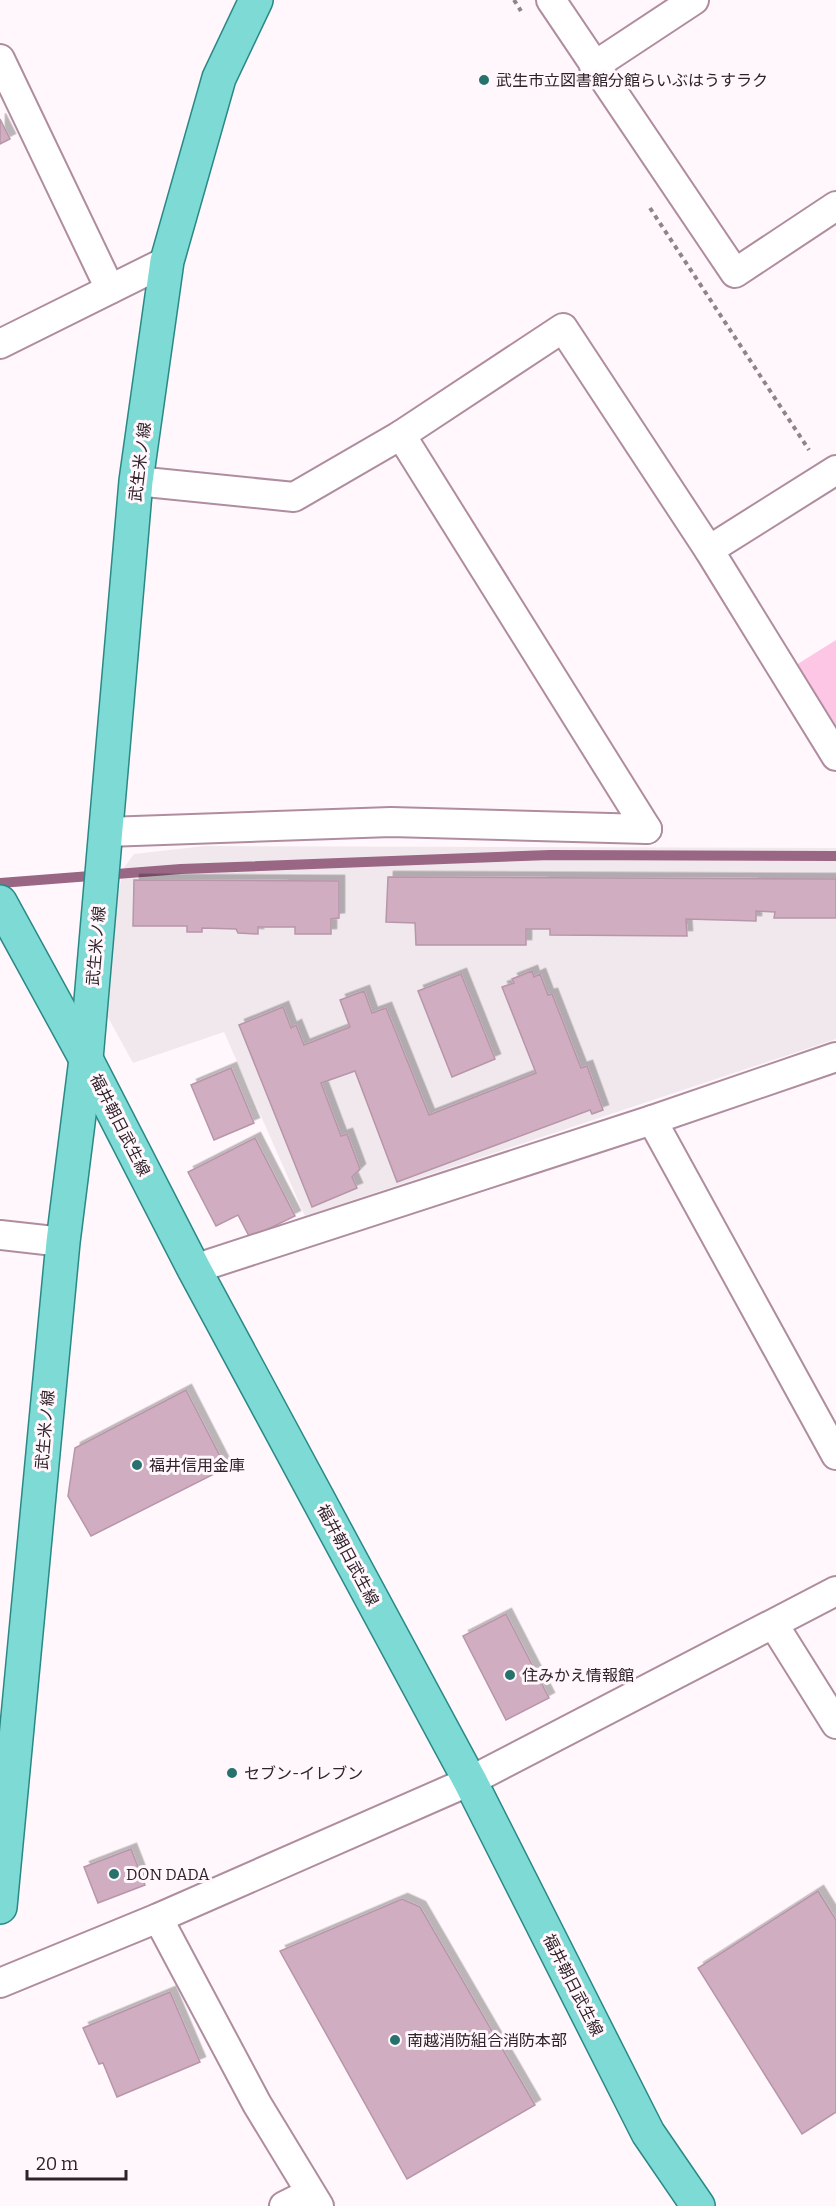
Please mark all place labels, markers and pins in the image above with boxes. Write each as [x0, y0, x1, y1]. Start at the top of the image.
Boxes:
place label: 武生市立図書館分館らいぶはうすラク [496, 71, 768, 90]
marker: 武生市立図書館分館らいぶはうすラク [477, 73, 491, 87]
place label: 福井信用金庫 [149, 1456, 245, 1475]
marker: 福井信用金庫 [130, 1458, 144, 1472]
place label: 住みかえ情報館 [522, 1666, 634, 1685]
marker: 住みかえ情報館 [503, 1668, 517, 1682]
place label: セブン-イレブン [244, 1764, 363, 1783]
marker: セブン-イレブン [225, 1766, 239, 1780]
place label: DON DADA [126, 1865, 210, 1884]
marker: DON DADA [107, 1867, 121, 1881]
place label: 南越消防組合消防本部 [407, 2031, 567, 2050]
marker: 南越消防組合消防本部 [388, 2033, 402, 2047]

